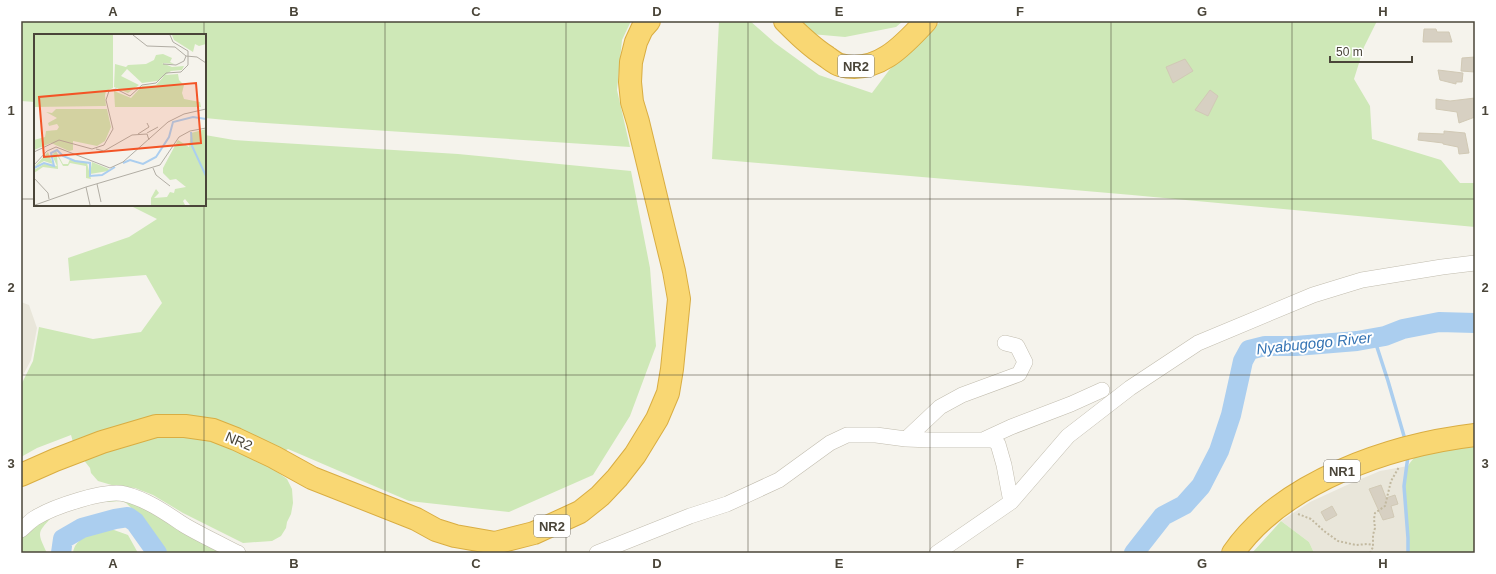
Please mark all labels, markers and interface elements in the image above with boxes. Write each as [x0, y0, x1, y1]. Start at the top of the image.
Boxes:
text: A [108, 4, 118, 19]
text: B [289, 4, 299, 19]
text: C [471, 4, 481, 19]
text: D [652, 4, 662, 19]
text: E [835, 4, 844, 19]
text: F [1016, 4, 1024, 19]
text: G [1197, 4, 1207, 19]
text: H [1378, 4, 1388, 19]
inset map [34, 34, 206, 206]
scale bar [1330, 38, 1412, 64]
text: 50 m [1336, 45, 1363, 59]
road number: NR2 [838, 55, 874, 77]
text: 1 [7, 103, 15, 118]
text: 1 [1481, 103, 1489, 118]
text: 2 [7, 280, 15, 295]
text: 2 [1481, 280, 1489, 295]
water label: Nyabugogo River [1255, 328, 1374, 358]
street label: NR2 [223, 428, 255, 454]
text: 3 [7, 456, 15, 471]
text: 3 [1481, 456, 1489, 471]
road number: NR1 [1324, 460, 1360, 482]
road number: NR2 [534, 515, 570, 537]
text: A [108, 556, 118, 571]
text: B [289, 556, 299, 571]
text: C [471, 556, 481, 571]
text: D [652, 556, 662, 571]
text: E [835, 556, 844, 571]
text: F [1016, 556, 1024, 571]
text: G [1197, 556, 1207, 571]
text: H [1378, 556, 1388, 571]

